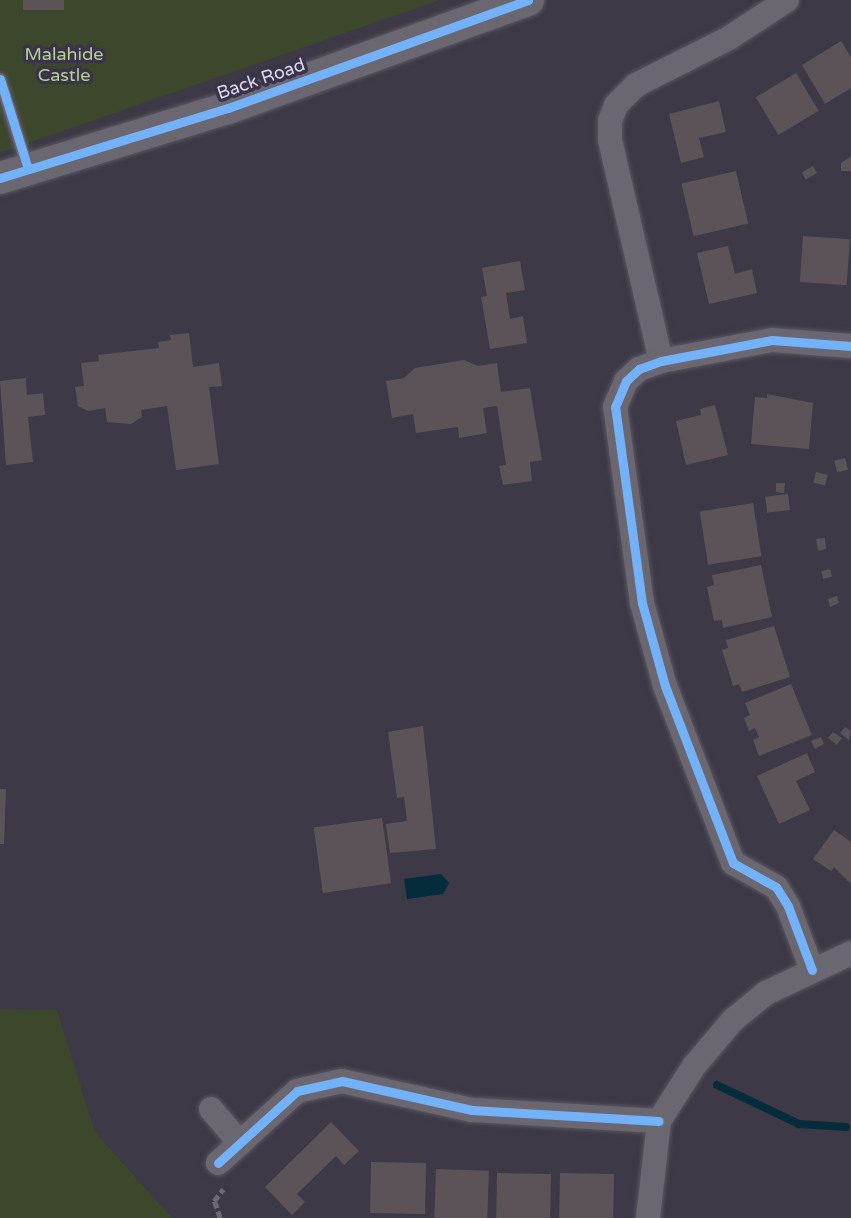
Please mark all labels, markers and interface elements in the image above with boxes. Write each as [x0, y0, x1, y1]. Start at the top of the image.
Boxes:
park label: Malahide Castle [24, 44, 104, 86]
street label: Back Road [214, 54, 308, 104]

